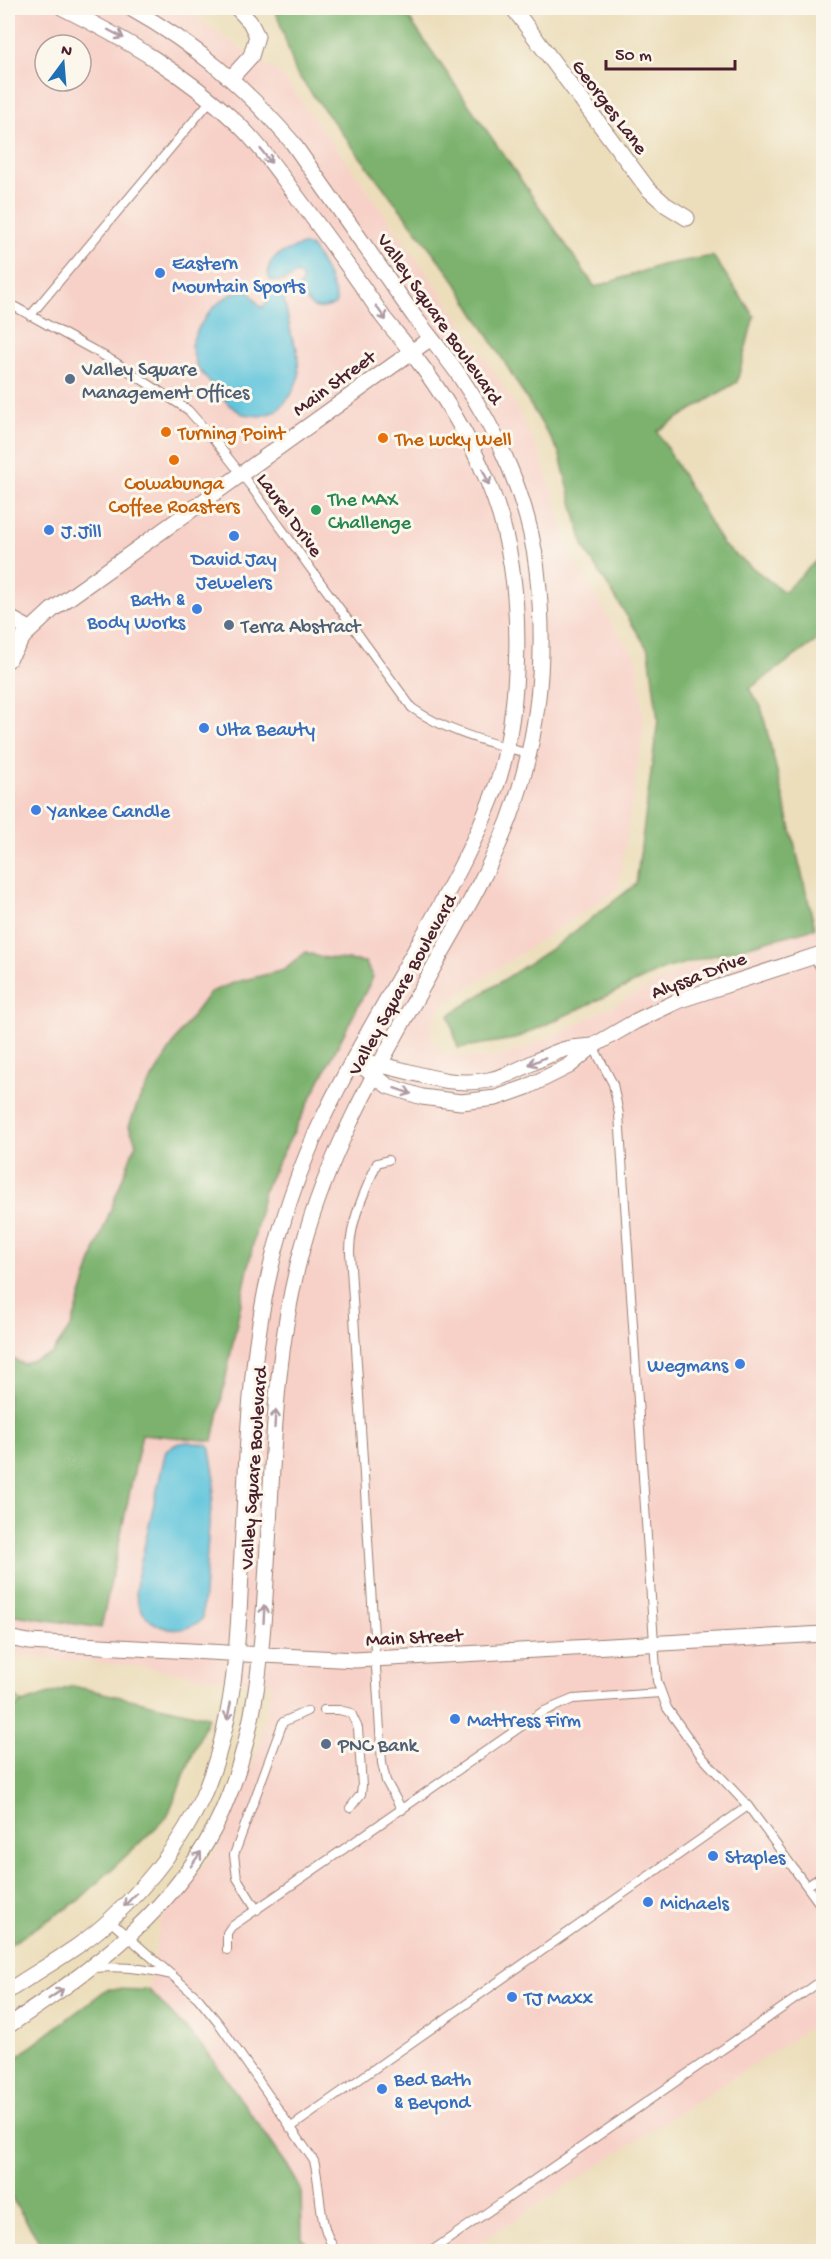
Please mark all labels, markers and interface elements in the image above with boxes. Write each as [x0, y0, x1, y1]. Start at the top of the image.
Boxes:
one-way arrow [106, 29, 124, 40]
north arrow [33, 33, 93, 93]
scale bar [606, 33, 735, 71]
text: N [59, 41, 74, 63]
text: 50 m [615, 46, 652, 67]
street label: Georges Lane [565, 56, 652, 160]
one-way arrow [260, 148, 273, 164]
street label: Valley Square Boulevard [370, 229, 507, 412]
place label: Eastern Mountain Sports [172, 254, 306, 300]
marker: Eastern Mountain Sports [153, 266, 167, 280]
one-way arrow [375, 305, 387, 321]
street label: Main Street [289, 346, 382, 423]
place label: Valley Square Management Offices [81, 360, 250, 406]
marker: Valley Square Management Offices [63, 372, 77, 386]
place label: Turning Point [177, 424, 287, 447]
marker: Turning Point [159, 425, 173, 439]
place label: The Lucky Well [394, 430, 512, 453]
marker: The Lucky Well [376, 431, 390, 445]
marker: Cowabunga Coffee Roasters [167, 453, 181, 467]
one-way arrow [480, 468, 492, 486]
street label: Laurel Drive [250, 470, 327, 563]
place label: Cowabunga Coffee Roasters [108, 474, 240, 520]
place label: The MAX Challenge [327, 490, 412, 536]
marker: The MAX Challenge [309, 503, 323, 517]
place label: J.Jill [61, 522, 102, 545]
marker: J.Jill [42, 523, 56, 537]
marker: David Jay Jewelers [227, 529, 241, 543]
place label: David Jay Jewelers [189, 550, 277, 596]
place label: Bath & Body Works [86, 590, 186, 636]
marker: Bath & Body Works [190, 602, 204, 616]
place label: Terra Abstract [240, 617, 362, 640]
marker: Terra Abstract [222, 618, 236, 632]
place label: Ulta Beauty [216, 720, 315, 743]
marker: Ulta Beauty [197, 721, 211, 735]
place label: Yankee Candle [46, 802, 171, 825]
marker: Yankee Candle [29, 803, 43, 817]
street label: Valley Square Boulevard [344, 889, 464, 1081]
street label: Alyssa Drive [648, 948, 751, 1006]
one-way arrow [529, 1056, 547, 1068]
one-way arrow [393, 1086, 412, 1097]
place label: Wegmans [647, 1356, 729, 1379]
marker: Wegmans [733, 1357, 747, 1371]
street label: Valley Square Boulevard [237, 1364, 274, 1571]
one-way arrow [269, 1410, 280, 1430]
one-way arrow [259, 1605, 270, 1625]
street label: Main Street [365, 1625, 465, 1654]
one-way arrow [222, 1702, 234, 1721]
place label: Mattress Firm [467, 1711, 581, 1734]
marker: Mattress Firm [448, 1712, 462, 1726]
place label: PNC Bank [337, 1736, 419, 1759]
marker: PNC Bank [319, 1737, 333, 1751]
place label: Staples [725, 1848, 786, 1871]
marker: Staples [706, 1849, 720, 1863]
one-way arrow [190, 1852, 202, 1868]
one-way arrow [123, 1892, 137, 1907]
place label: Michaels [660, 1894, 730, 1917]
marker: Michaels [641, 1895, 655, 1909]
one-way arrow [47, 1987, 64, 1999]
place label: TJ Maxx [523, 1989, 594, 2012]
marker: TJ Maxx [505, 1990, 519, 2004]
place label: Bed Bath & Beyond [393, 2070, 472, 2116]
marker: Bed Bath & Beyond [375, 2082, 389, 2096]

